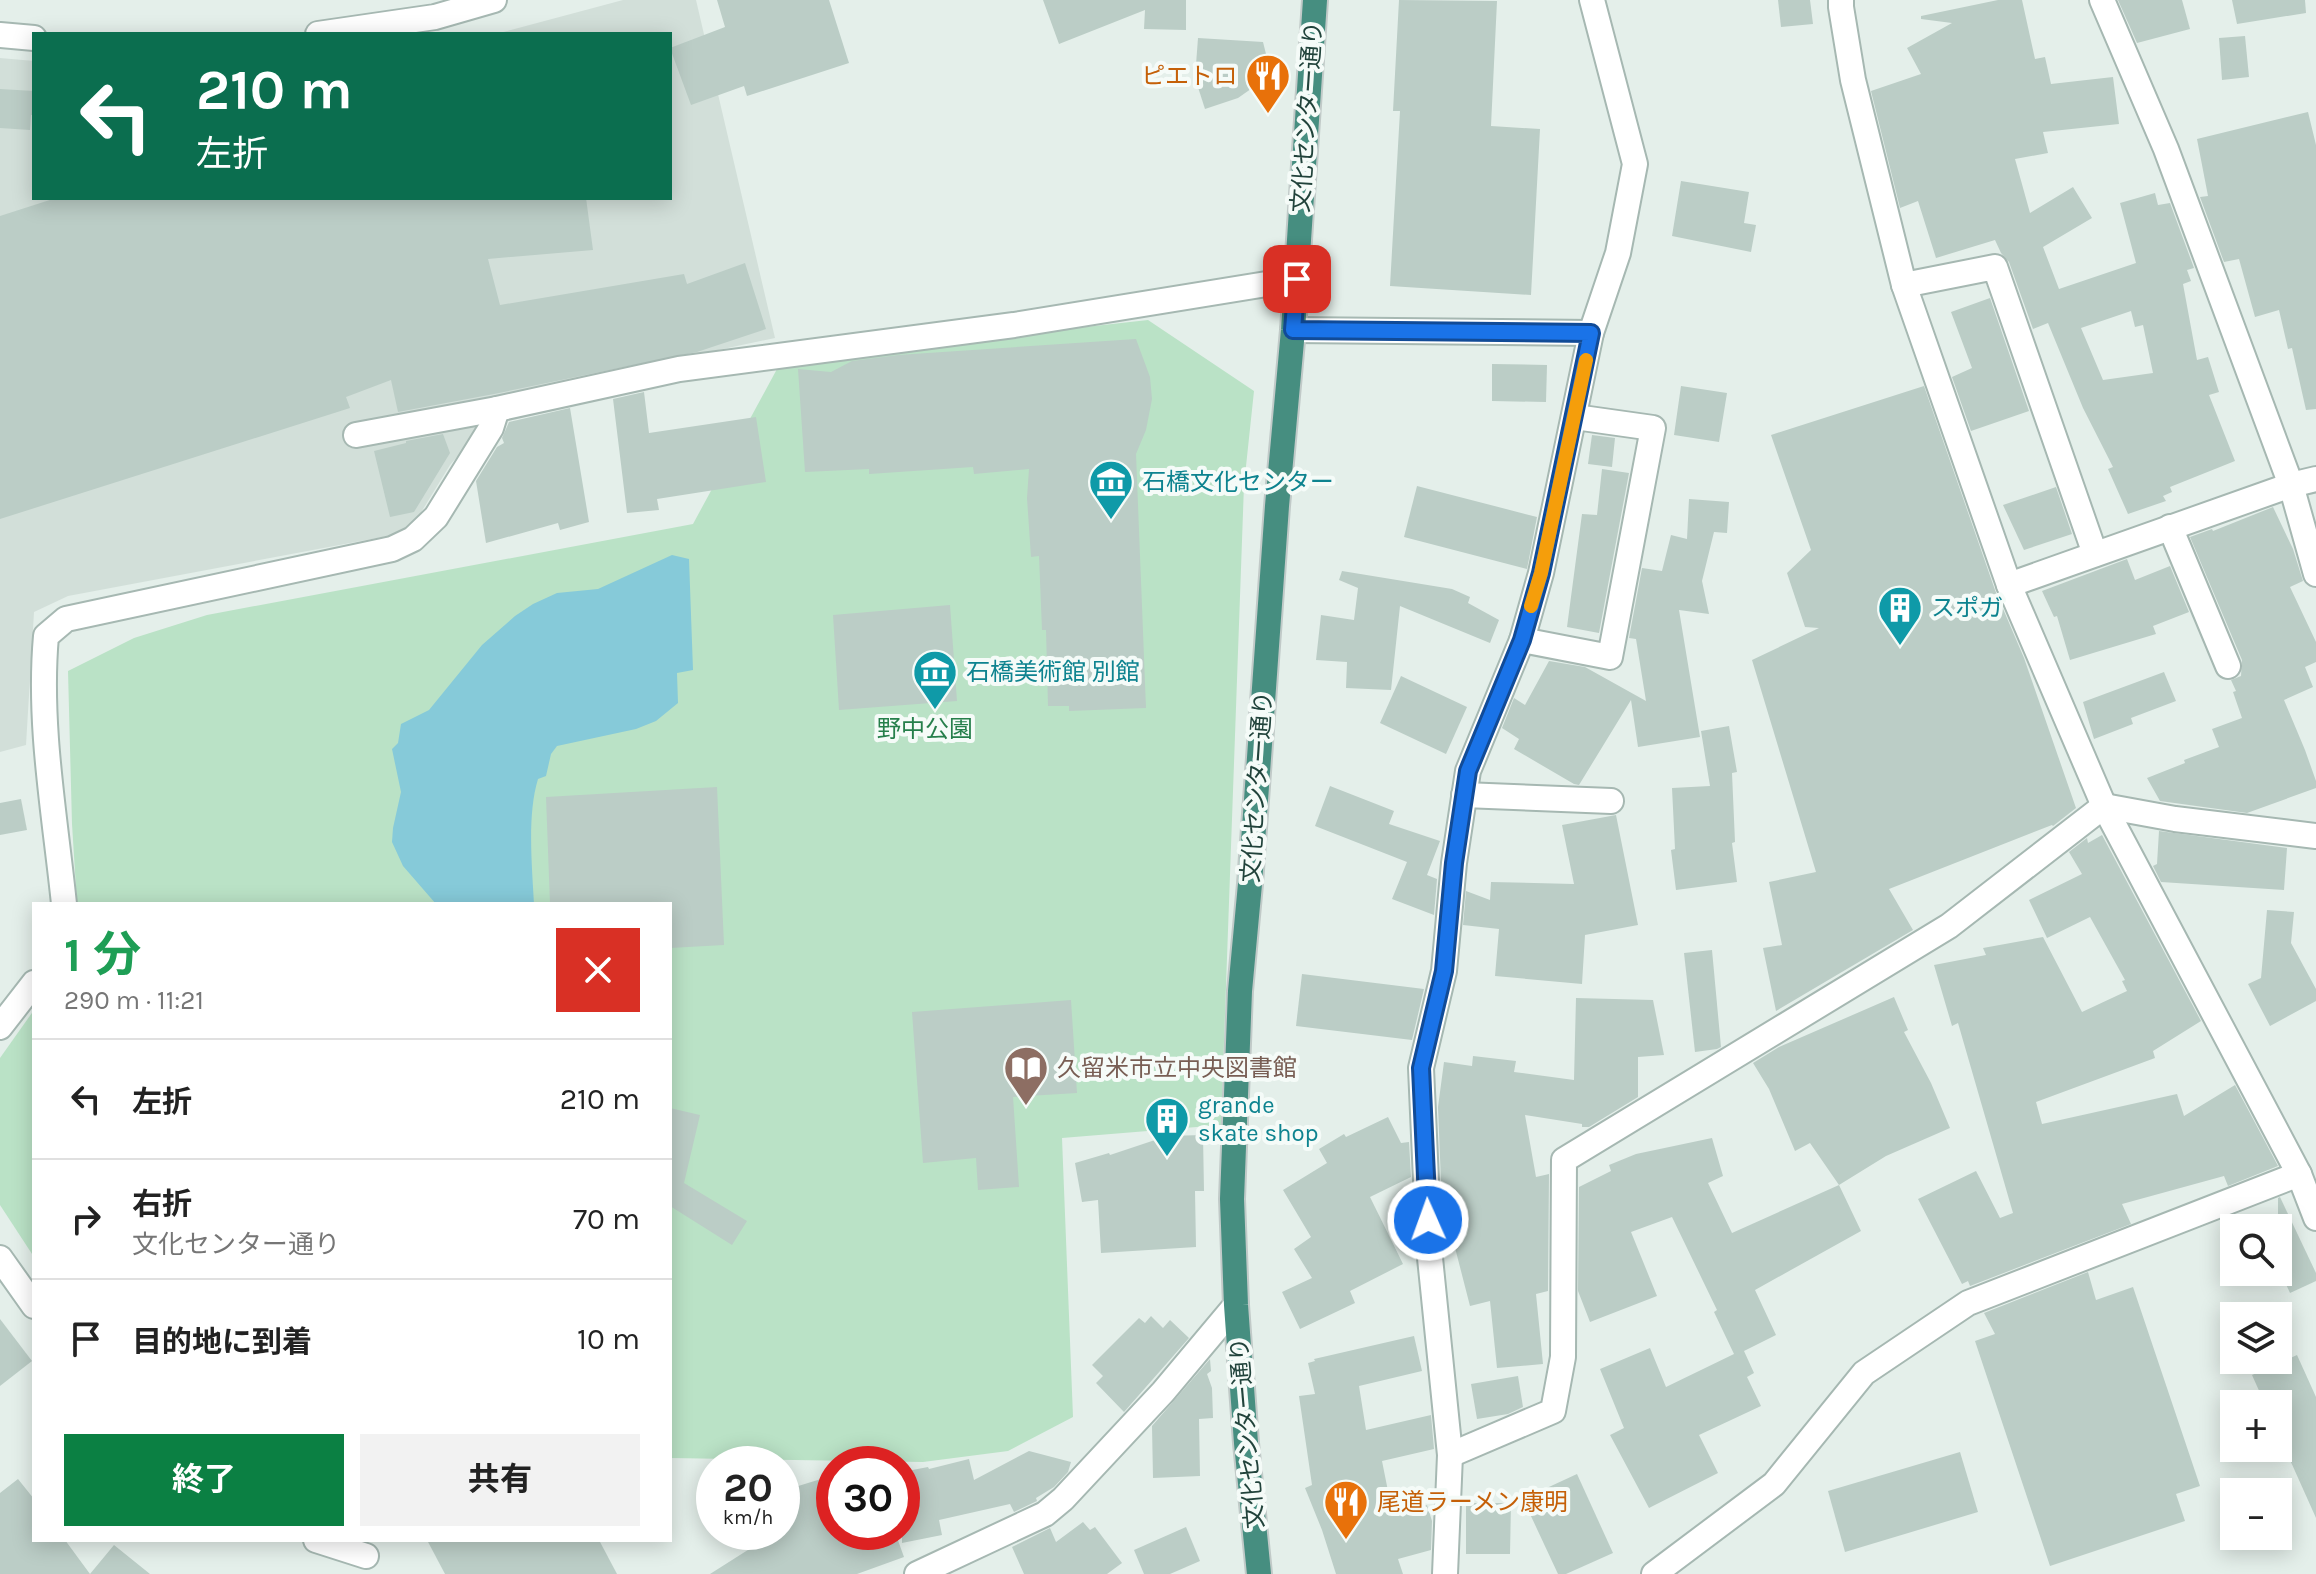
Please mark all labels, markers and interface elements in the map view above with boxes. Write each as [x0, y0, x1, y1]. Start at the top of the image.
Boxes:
street label: 文化センター通り [1286, 20, 1328, 214]
restaurant icon: ピエトロ [1244, 52, 1292, 115]
text: 210 m [196, 57, 353, 122]
place label: ピエトロ [1141, 62, 1237, 90]
icon: left [64, 64, 168, 168]
text: 左折 [196, 133, 268, 175]
pin [1263, 245, 1331, 313]
icon: arrive [1275, 257, 1319, 301]
museum icon: 石橋文化センター [1087, 458, 1135, 521]
place label: 石橋文化センター [1142, 468, 1334, 496]
building icon: スポガ [1876, 584, 1924, 647]
place label: スポガ [1931, 594, 2003, 622]
museum icon: 石橋美術館 別館 [911, 648, 959, 711]
place label: 石橋美術館 別館 [966, 658, 1140, 686]
street label: 文化センター通り [1236, 690, 1278, 884]
park label: 野中公園 [877, 715, 973, 743]
text: 1 分 [64, 927, 141, 983]
button: close [556, 928, 640, 1012]
text: 290 m · 11:21 [64, 985, 204, 1016]
library icon: 久留米市立中央図書館 [1002, 1044, 1050, 1107]
place label: 久留米市立中央図書館 [1057, 1054, 1297, 1082]
icon: left [64, 1077, 108, 1121]
text: 210 m [560, 1081, 640, 1117]
text: 左折 [132, 1084, 192, 1120]
place label: grande skate shop [1198, 1091, 1319, 1147]
building icon: grande skate shop [1143, 1095, 1191, 1158]
position arrow [1386, 1178, 1470, 1262]
text: 右折 [132, 1186, 192, 1222]
icon: right [64, 1197, 108, 1241]
text: 70 m [573, 1201, 640, 1237]
map controls [2220, 1214, 2292, 1550]
button: search [2220, 1214, 2292, 1286]
text: 文化センター通り [132, 1229, 340, 1260]
button: layers [2220, 1302, 2292, 1374]
icon: arrive [64, 1317, 108, 1361]
text: 10 m [577, 1321, 640, 1357]
text: 目的地に到着 [132, 1324, 312, 1360]
street label: 文化センター通り [1225, 1336, 1269, 1530]
button: + [2220, 1390, 2292, 1462]
button: 終了 [64, 1434, 344, 1526]
button: 共有 [360, 1434, 640, 1526]
speed limit sign: 30 [816, 1446, 920, 1550]
text: 20 [723, 1464, 773, 1511]
restaurant icon: 尾道ラーメン康明 [1322, 1478, 1370, 1541]
button: − [2220, 1478, 2292, 1550]
place label: 尾道ラーメン康明 [1377, 1488, 1568, 1516]
text: km/h [723, 1506, 773, 1529]

